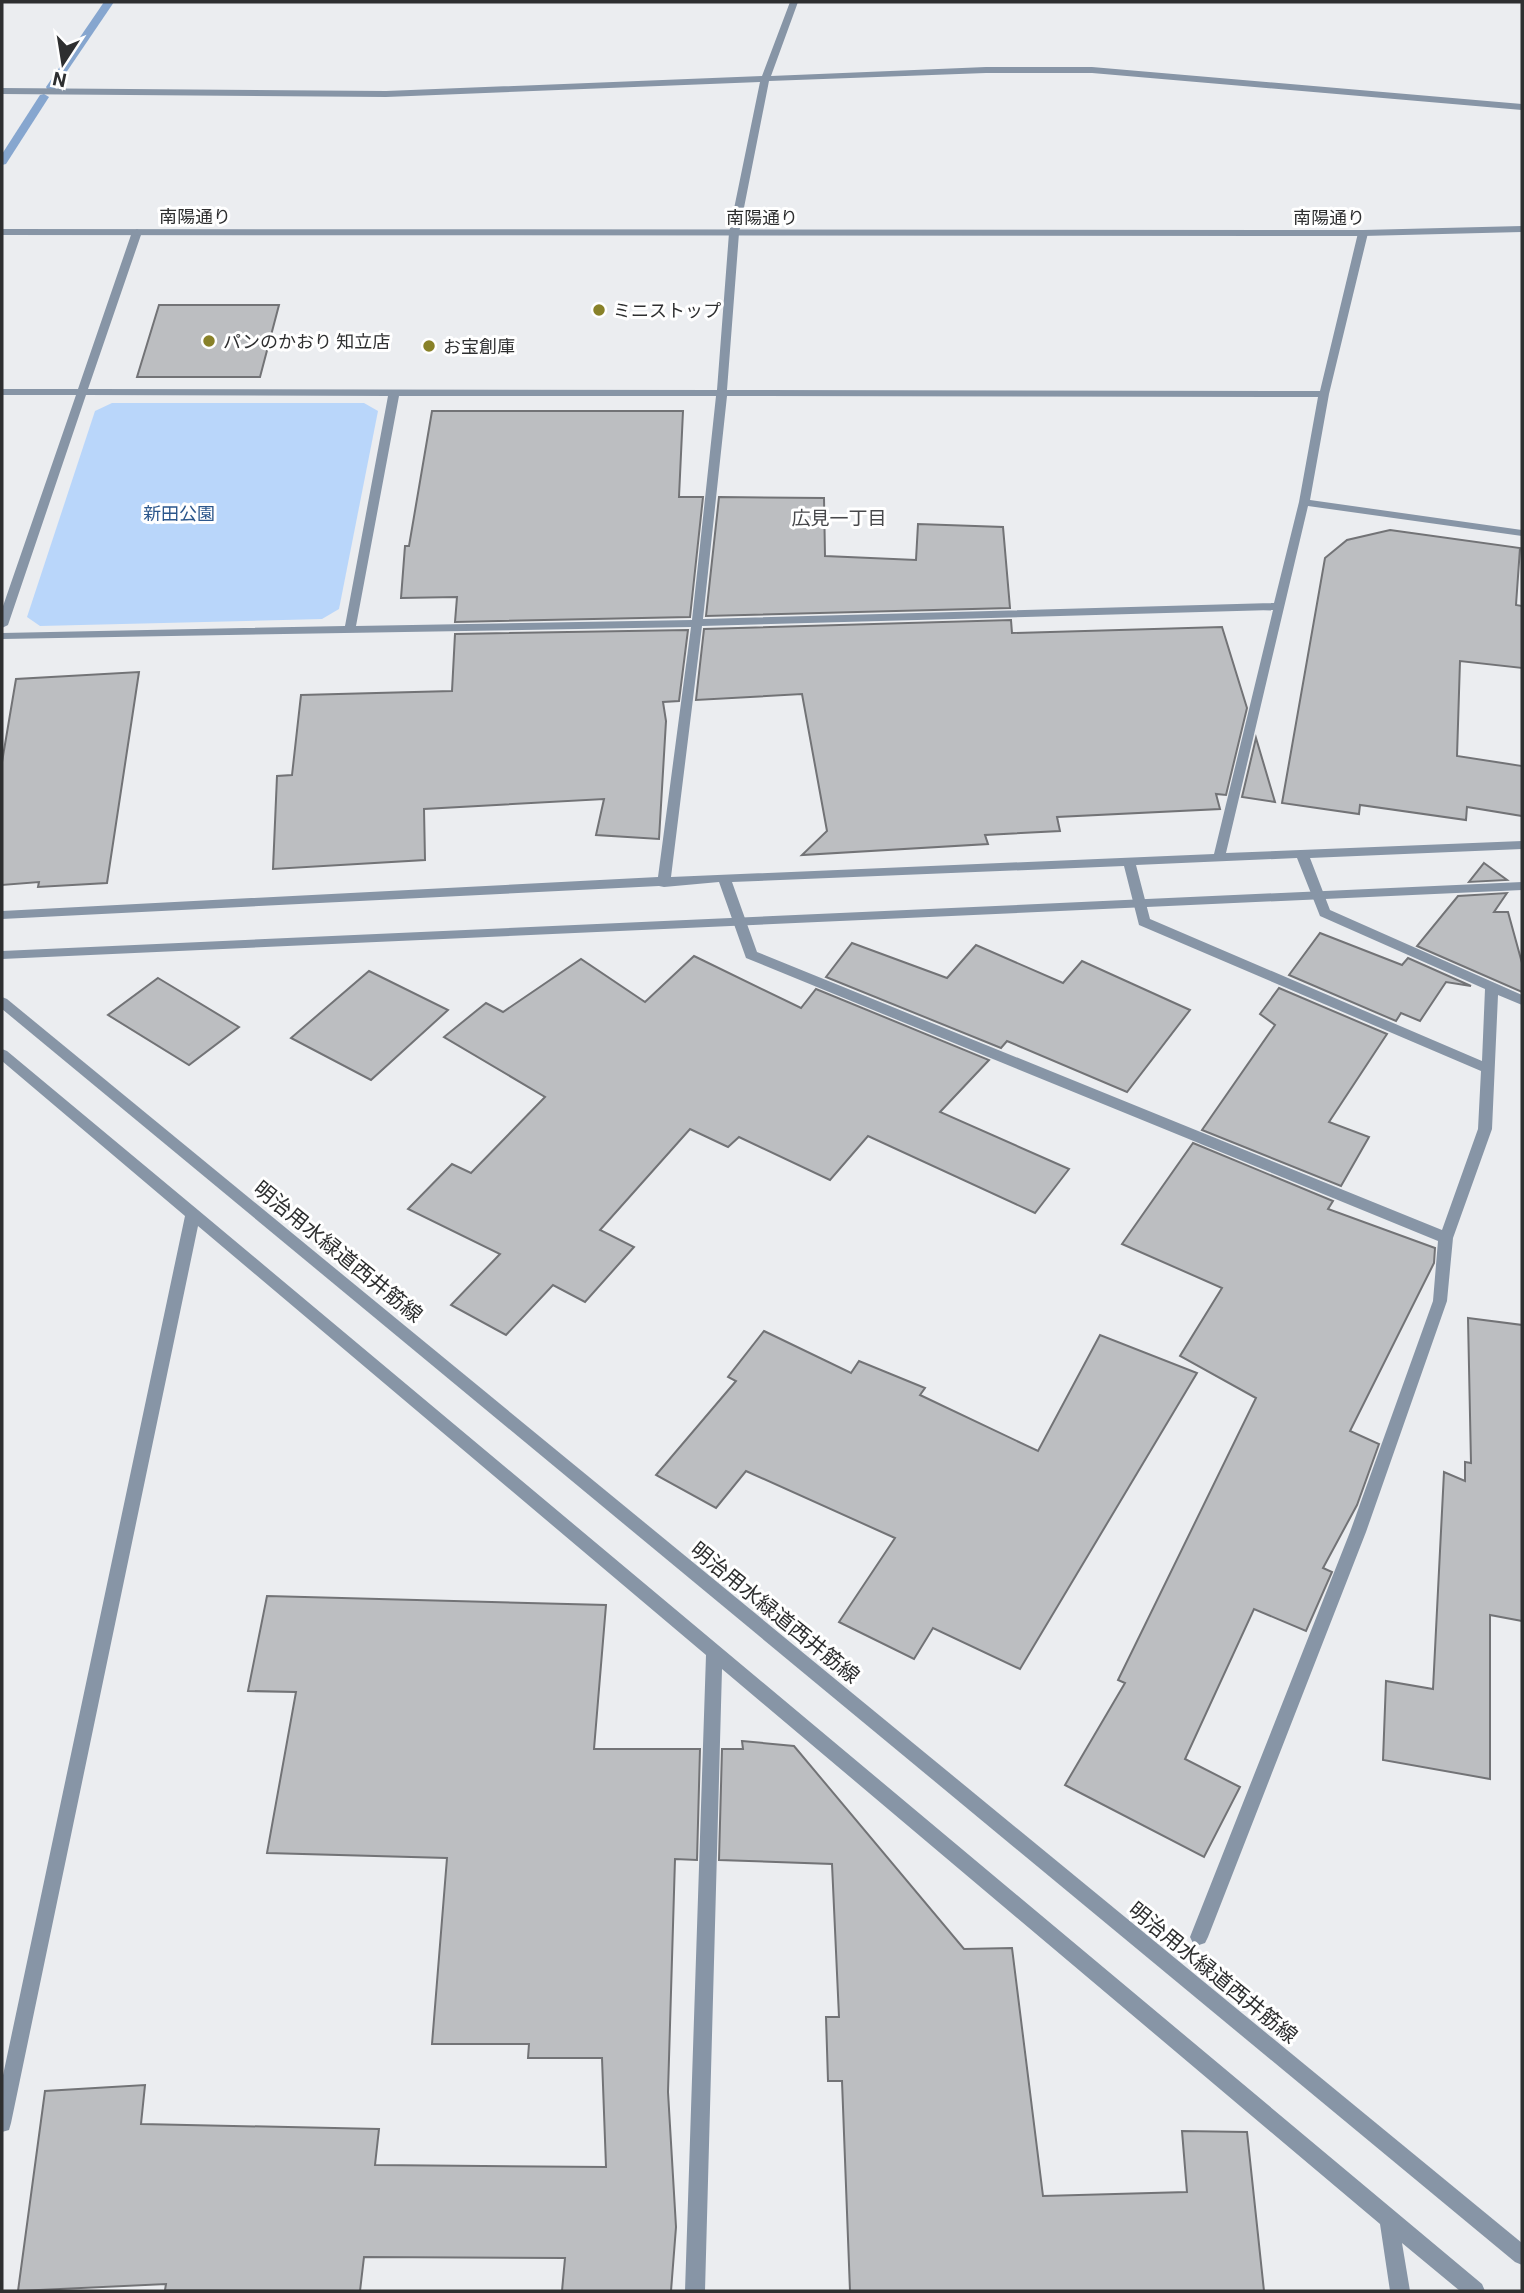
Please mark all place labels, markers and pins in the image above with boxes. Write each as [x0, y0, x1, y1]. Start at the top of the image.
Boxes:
place label: ミニストップ [613, 300, 721, 321]
marker: ミニストップ [591, 302, 607, 318]
place label: パンのかおり 知立店 [223, 331, 390, 352]
marker: パンのかおり 知立店 [201, 333, 217, 349]
place label: お宝創庫 [443, 336, 515, 357]
marker: お宝創庫 [421, 338, 437, 354]

